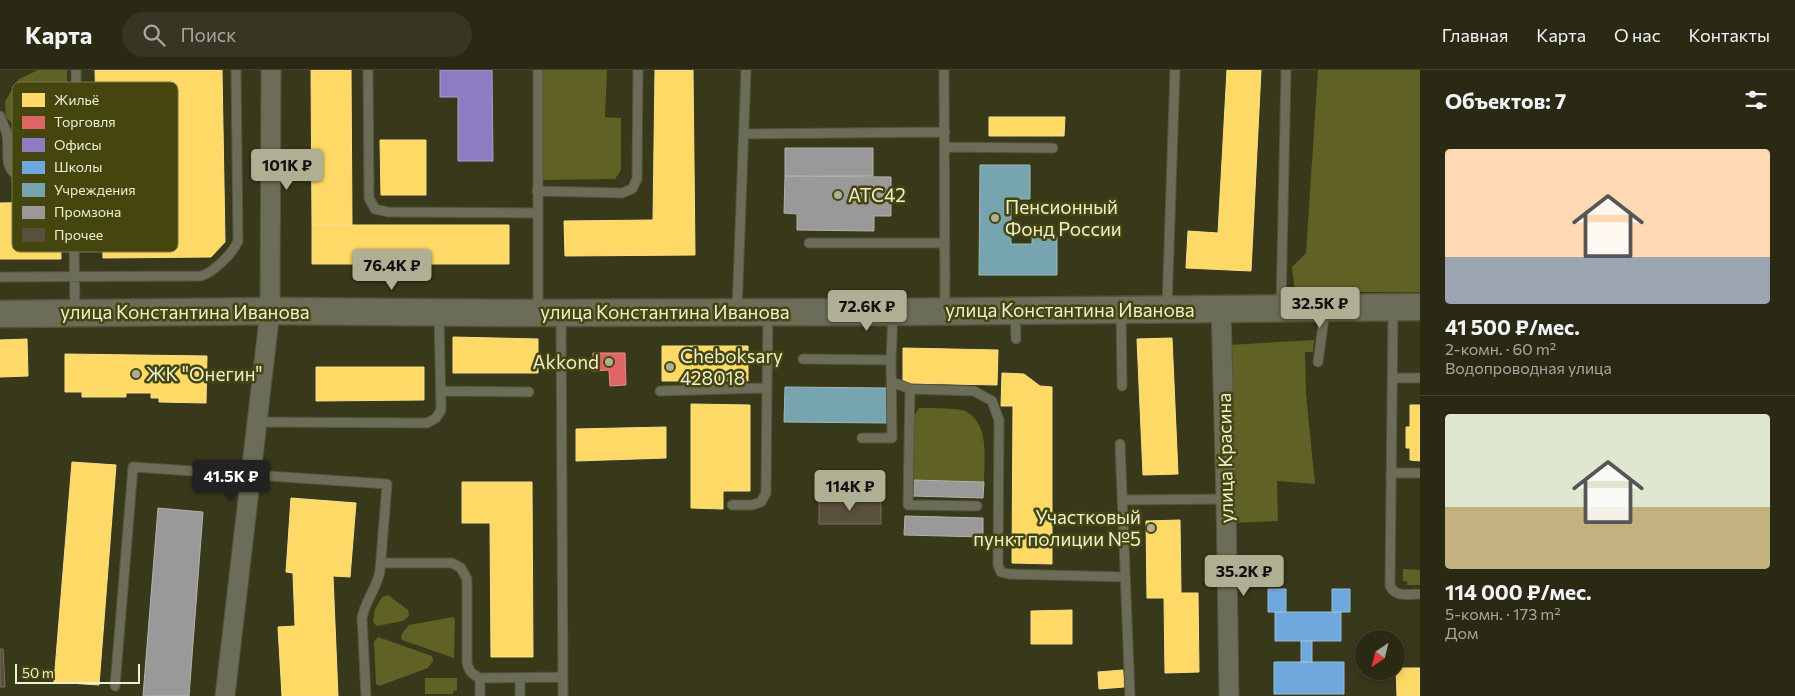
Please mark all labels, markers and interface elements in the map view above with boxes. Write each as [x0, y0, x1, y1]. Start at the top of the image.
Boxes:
search box [122, 12, 472, 57]
text: Карта [25, 20, 92, 49]
icon: search [140, 21, 168, 49]
text: Поиск [180, 23, 236, 46]
text: Главная [1442, 24, 1508, 46]
text: Карта [1536, 24, 1586, 46]
text: О нас [1614, 24, 1661, 46]
text: Контакты [1689, 24, 1770, 46]
legend [12, 82, 178, 252]
icon: filters [1742, 86, 1770, 114]
text: Объектов: 7 [1445, 88, 1566, 113]
text: Жильё [54, 91, 99, 108]
text: Торговля [54, 113, 116, 130]
text: Офисы [54, 136, 102, 153]
pin: 101K ₽ [246, 148, 328, 191]
text: 101K ₽ [262, 155, 312, 174]
text: Школы [54, 158, 102, 175]
text: Учреждения [54, 181, 136, 198]
icon: home [1563, 181, 1653, 271]
place label: АТС42 [848, 183, 906, 206]
marker: АТС42 [832, 189, 844, 201]
place label: Пенсионный Фонд России [1005, 195, 1122, 240]
text: Промзона [54, 203, 121, 220]
marker: Пенсионный Фонд России [989, 212, 1001, 224]
text: Прочее [54, 226, 103, 243]
pin: 76.4K ₽ [346, 248, 438, 291]
text: 76.4K ₽ [363, 255, 421, 274]
pin: 32.5K ₽ [1274, 286, 1366, 329]
pin: 72.6K ₽ [821, 290, 913, 332]
text: 32.5K ₽ [1292, 293, 1348, 312]
text: 72.6K ₽ [839, 296, 895, 315]
street label: улица Константина Иванова [945, 298, 1195, 321]
street label: улица Константина Иванова [60, 300, 310, 323]
street label: улица Константина Иванова [540, 300, 790, 323]
text: 41 500 ₽/мес. [1445, 314, 1580, 339]
text: 2-комн. · 60 m² [1445, 339, 1556, 358]
place label: Cheboksary 428018 [680, 344, 783, 389]
place label: Akkond [533, 350, 599, 373]
marker: Akkond [603, 356, 615, 368]
text: Водопроводная улица [1445, 358, 1612, 377]
marker: Cheboksary 428018 [664, 361, 676, 373]
place label: ЖК "Онегин" [146, 362, 263, 385]
marker: ЖК "Онегин" [130, 368, 142, 380]
street label: улица Красина [1212, 393, 1237, 523]
icon: home [1563, 447, 1653, 537]
pin: 41.5K ₽ [185, 460, 277, 502]
text: 41.5K ₽ [204, 466, 258, 485]
pin: 114K ₽ [809, 470, 891, 512]
text: 114K ₽ [825, 476, 875, 495]
place label: Участковый пункт полиции №5 [973, 505, 1141, 550]
marker: Участковый пункт полиции №5 [1145, 522, 1157, 534]
pin: 35.2K ₽ [1198, 554, 1290, 597]
text: 35.2K ₽ [1216, 561, 1272, 580]
text: 114 000 ₽/мес. [1445, 579, 1592, 604]
text: 5-комн. · 173 m² [1445, 604, 1561, 623]
text: Дом [1445, 623, 1478, 642]
north arrow [1355, 630, 1405, 680]
map controls [1355, 630, 1405, 680]
scale bar [15, 661, 140, 684]
text: 50 m [22, 664, 54, 681]

